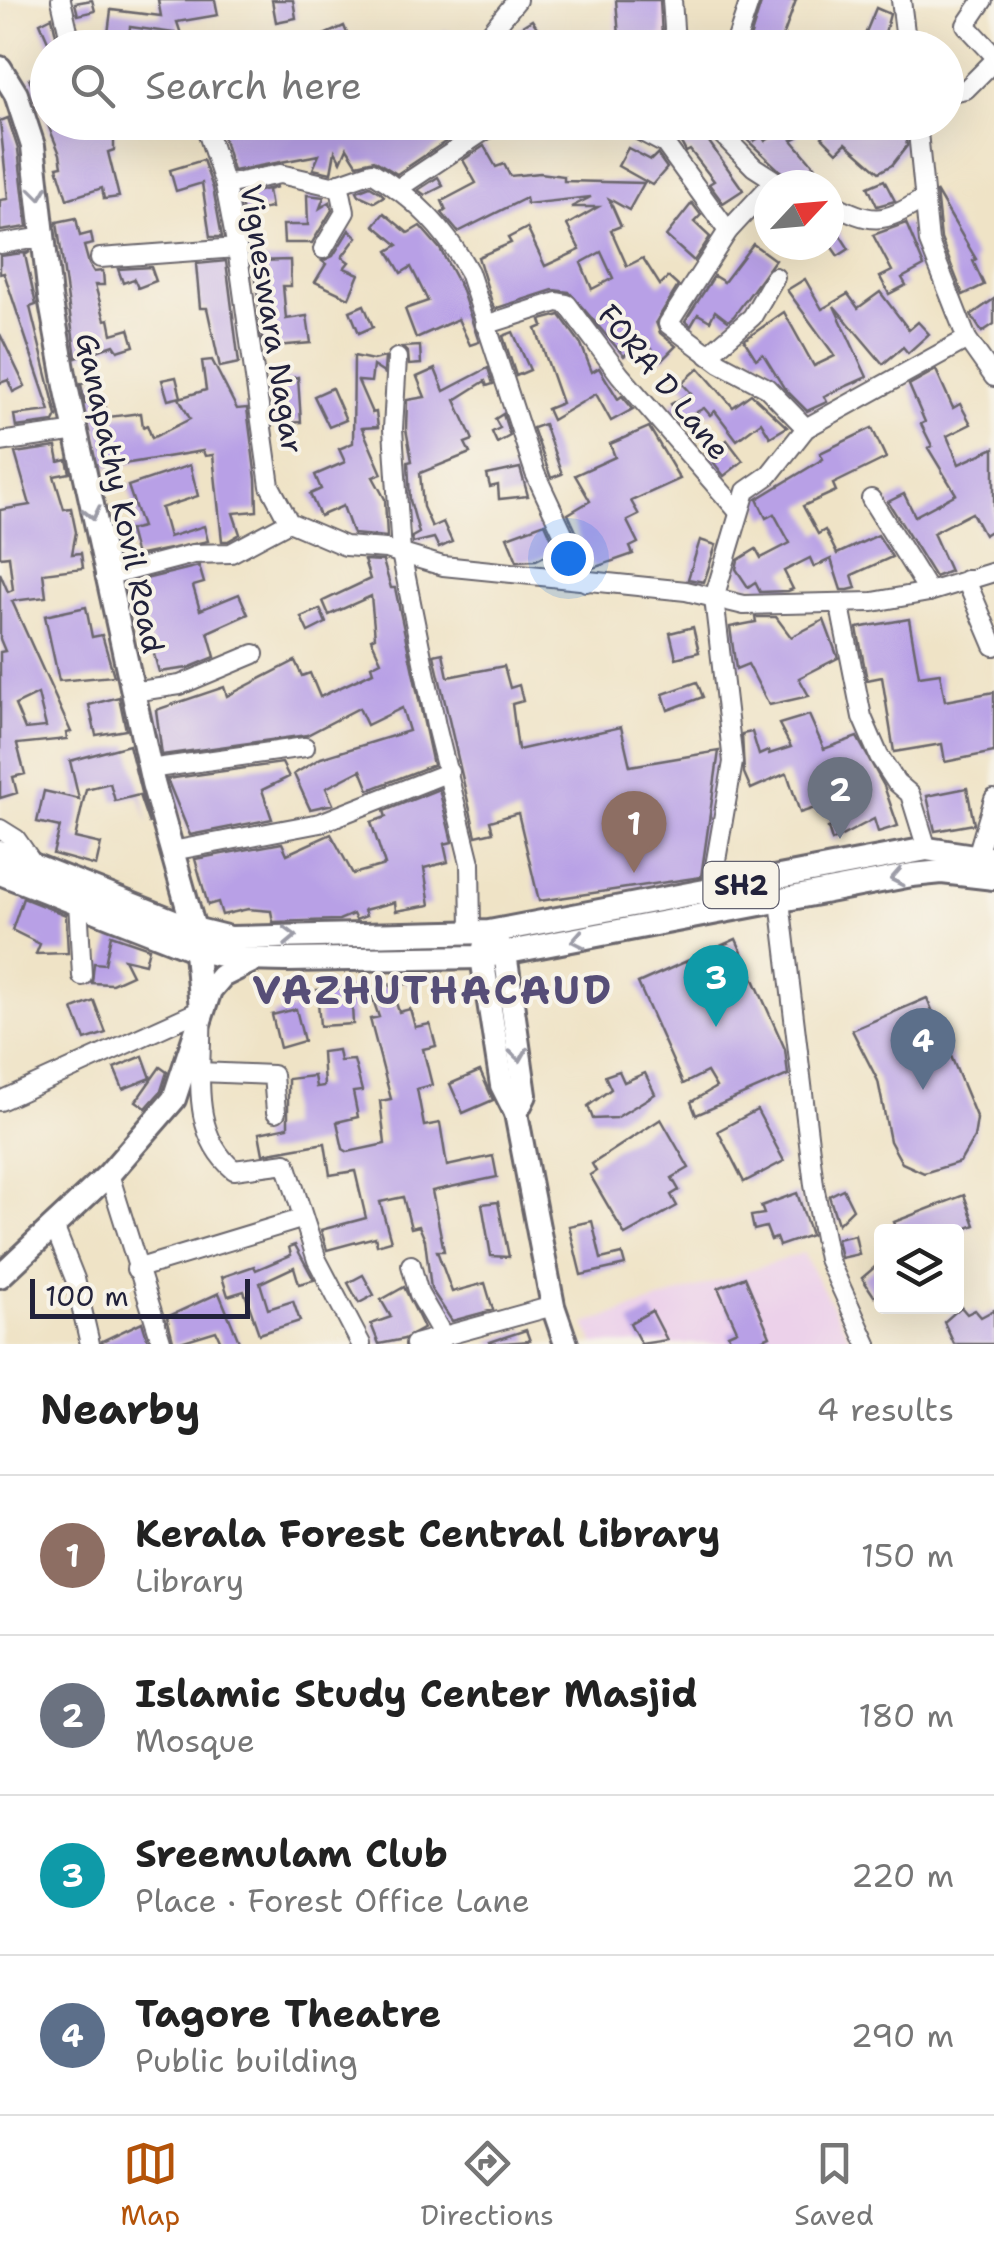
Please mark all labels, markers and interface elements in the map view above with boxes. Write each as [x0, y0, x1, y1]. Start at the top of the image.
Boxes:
search box [30, 30, 964, 140]
icon: search [65, 58, 120, 113]
text: Search here [145, 60, 362, 111]
north arrow [754, 170, 844, 260]
street label: Vigneswara Nagar [230, 181, 314, 457]
one-way arrow [28, 184, 49, 201]
street label: FORA D Lane [588, 295, 740, 469]
street label: Ganapathy Kovil Road [66, 329, 174, 657]
one-way arrow [80, 504, 101, 521]
your location [543, 533, 594, 584]
pin: 2 [808, 756, 872, 839]
pin: 1 [602, 790, 666, 873]
road number: SH2 [704, 862, 778, 908]
one-way arrow [889, 866, 906, 887]
one-way arrow [283, 926, 299, 947]
one-way arrow [570, 928, 587, 949]
pin: 3 [684, 944, 748, 1027]
district label: VAZHUTHACAUD [252, 963, 614, 1017]
pin: 4 [890, 1008, 956, 1090]
one-way arrow [508, 1047, 529, 1063]
map controls [874, 1224, 964, 1314]
button: layers [874, 1224, 964, 1314]
scale bar [30, 1274, 250, 1318]
text: 100 m [45, 1277, 129, 1315]
text: Nearby [40, 1381, 200, 1437]
text: 4 results [817, 1388, 954, 1431]
text: Kerala Forest Central Library [135, 1508, 720, 1559]
text: 1 [65, 1534, 80, 1577]
text: 150 m [861, 1534, 954, 1577]
text: Library [135, 1559, 244, 1602]
text: Islamic Study Center Masjid [135, 1668, 698, 1719]
text: 2 [61, 1694, 84, 1737]
text: 180 m [858, 1694, 954, 1737]
text: Mosque [135, 1719, 255, 1762]
text: Sreemulam Club [135, 1828, 448, 1879]
text: 3 [61, 1854, 84, 1897]
text: 220 m [851, 1854, 954, 1897]
text: Place · Forest Office Lane [135, 1879, 530, 1922]
text: Tagore Theatre [135, 1988, 441, 2039]
text: 4 [61, 2014, 84, 2057]
text: 290 m [851, 2014, 954, 2057]
text: Public building [135, 2039, 358, 2082]
tab: Map [120, 2136, 180, 2234]
tab: Directions [421, 2136, 554, 2234]
tab: Saved [794, 2136, 874, 2234]

